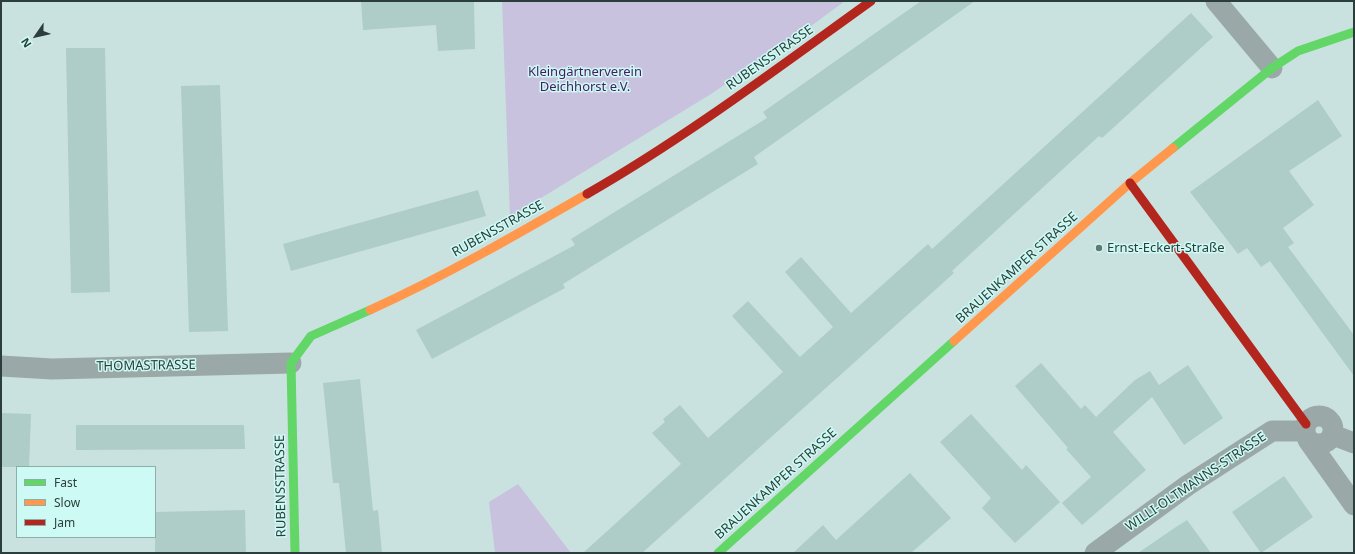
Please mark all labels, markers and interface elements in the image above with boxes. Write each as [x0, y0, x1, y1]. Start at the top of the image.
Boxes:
north arrow [16, 16, 56, 56]
street label: RUBENSSTRASSE [724, 22, 816, 94]
text: N [17, 35, 34, 51]
park label: Kleingärtnerverein Deichhorst e.V. [528, 64, 642, 95]
street label: RUBENSSTRASSE [449, 197, 547, 261]
street label: BRAUENKAMPER STRASSE [953, 209, 1081, 327]
place label: Ernst-Eckert-Straße [1107, 240, 1224, 256]
marker: Ernst-Eckert-Straße [1094, 243, 1104, 253]
street label: THOMASTRASSE [96, 357, 196, 375]
street label: BRAUENKAMPER STRASSE [712, 425, 840, 543]
street label: WILLI-OLTMANNS-STRASSE [1123, 429, 1269, 535]
street label: RUBENSSTRASSE [272, 435, 290, 537]
legend [16, 466, 156, 538]
text: Fast [54, 474, 77, 491]
text: Slow [54, 494, 80, 511]
text: Jam [54, 514, 75, 531]

